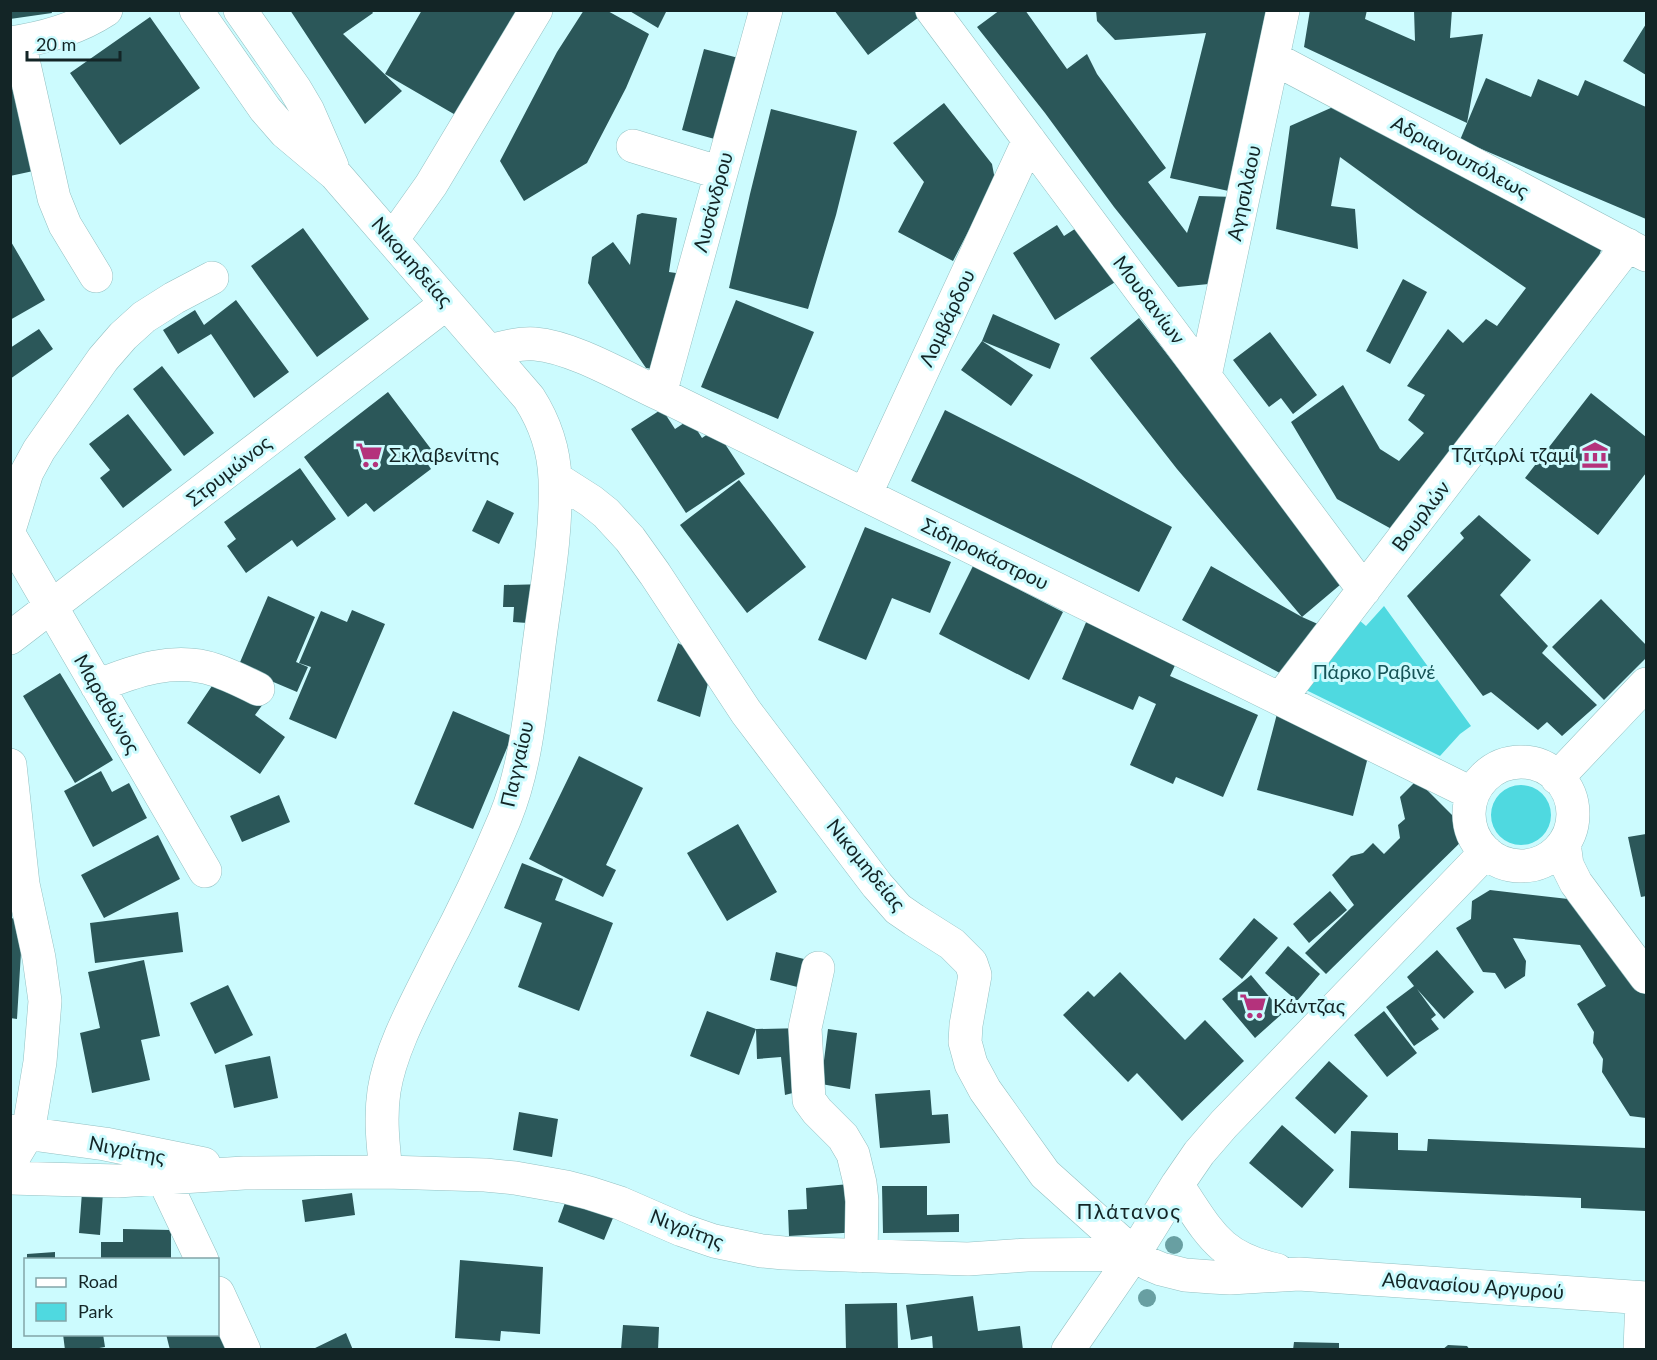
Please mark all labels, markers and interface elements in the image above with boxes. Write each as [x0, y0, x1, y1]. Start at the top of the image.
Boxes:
scale bar [27, 24, 120, 62]
text: 20 m [36, 33, 76, 55]
street label: Αδριανουπόλεως [1388, 110, 1533, 202]
street label: Αγησιλάου [1221, 143, 1265, 243]
street label: Λυσάνδρου [687, 149, 737, 254]
street label: Νικομηδείας [367, 211, 458, 311]
street label: Μουδανίων [1109, 250, 1191, 348]
street label: Λομβάρδου [913, 265, 979, 370]
street label: Στρυμώνος [181, 430, 275, 511]
supermarket icon: Σκλαβενίτης [354, 440, 384, 470]
museum icon: Τζιτζιρλί τζαμί [1580, 440, 1610, 470]
place label: Σκλαβενίτης [389, 442, 499, 466]
place label: Τζιτζιρλί τζαμί [1452, 442, 1576, 466]
street label: Βουρλών [1386, 475, 1454, 555]
street label: Σιδηροκάστρου [918, 512, 1053, 594]
street label: Μαραθώνος [70, 649, 146, 758]
park label: Πάρκο Ραβινέ [1313, 659, 1435, 683]
street label: Παγγαίου [494, 718, 538, 809]
street label: Νικομηδείας [822, 814, 911, 915]
supermarket icon: Κάντζας [1238, 991, 1268, 1021]
place label: Κάντζας [1273, 993, 1345, 1017]
street label: Νιγρίτης [87, 1130, 167, 1168]
district label: Πλάτανος [1077, 1198, 1181, 1223]
street label: Νιγρίτης [647, 1203, 728, 1253]
legend [24, 1258, 219, 1336]
street label: Αθανασίου Αργυρού [1381, 1267, 1565, 1303]
text: Road [78, 1270, 118, 1292]
text: Park [78, 1300, 114, 1322]

